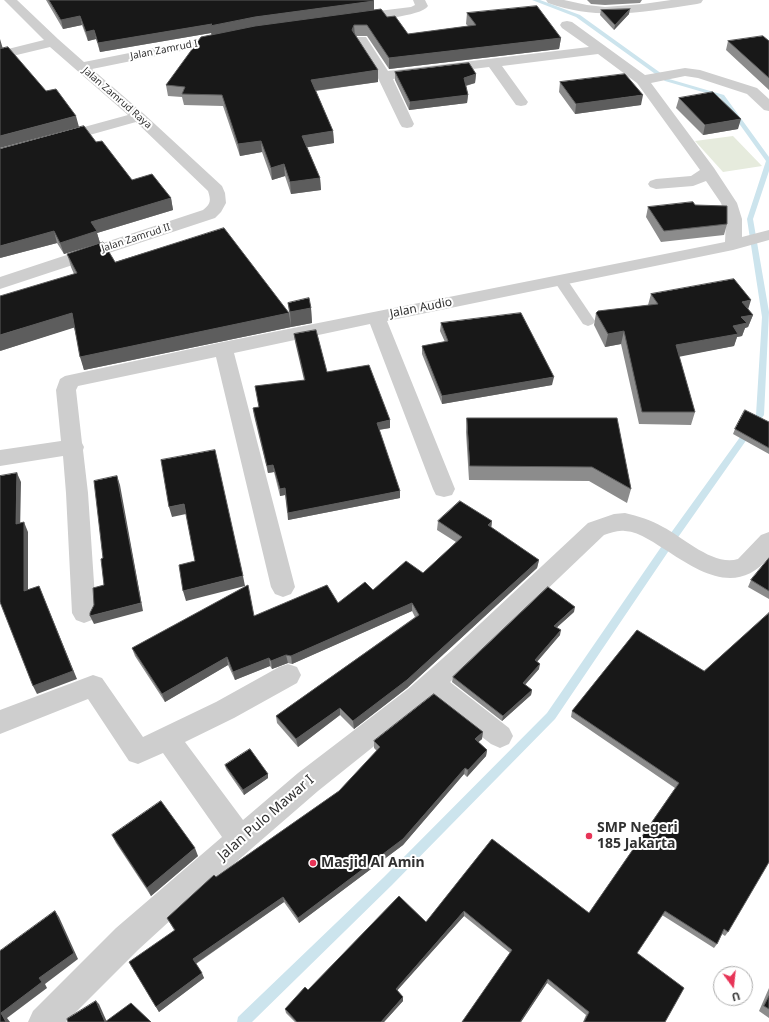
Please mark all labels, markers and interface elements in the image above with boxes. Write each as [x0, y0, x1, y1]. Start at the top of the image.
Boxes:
street label: Jalan Zamrud I [129, 38, 199, 62]
street label: Jalan Zamrud Raya [80, 65, 154, 131]
street label: Jalan Zamrud II [100, 221, 172, 255]
street label: Jalan Audio [389, 295, 453, 321]
street label: Jalan Pulo Mawar I [215, 772, 317, 864]
place label: SMP Negeri 185 Jakarta [597, 820, 678, 852]
marker: SMP Negeri 185 Jakarta [584, 831, 594, 841]
place label: Masjid Al Amin [321, 855, 425, 871]
marker: Masjid Al Amin [308, 858, 318, 868]
north arrow [713, 966, 753, 1006]
text: U [730, 989, 742, 1005]

